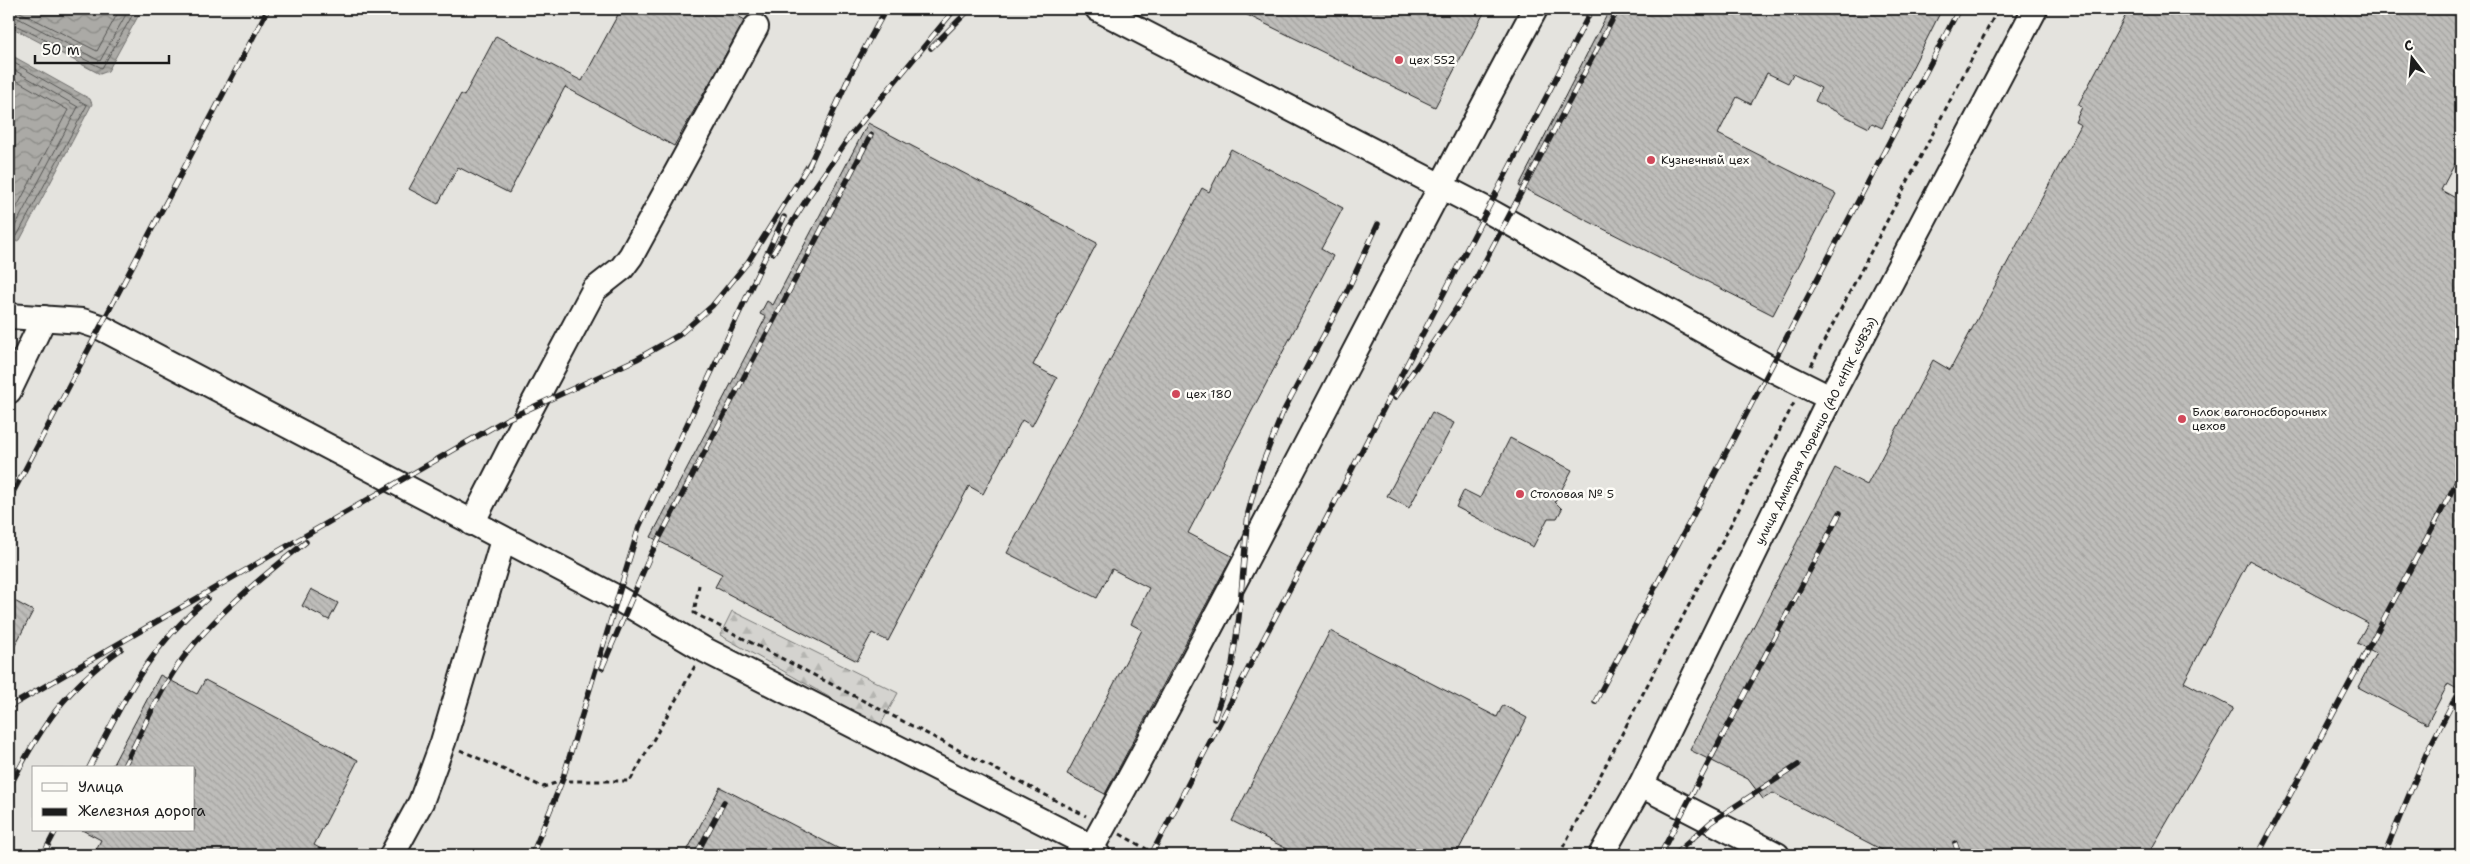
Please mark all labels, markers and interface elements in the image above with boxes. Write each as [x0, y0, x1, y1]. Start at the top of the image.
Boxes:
scale bar [35, 32, 169, 64]
north arrow [2388, 32, 2438, 82]
text: С [2402, 36, 2415, 55]
text: 50 m [42, 40, 80, 60]
place label: цех 552 [1409, 52, 1456, 68]
marker: цех 552 [1393, 54, 1405, 66]
place label: Кузнечный цех [1661, 152, 1749, 168]
marker: Кузнечный цех [1645, 154, 1657, 166]
street label: улица Дмитрия Лоренцо (АО «НПК «УВЗ») [1751, 314, 1881, 548]
place label: цех 180 [1186, 386, 1232, 402]
marker: цех 180 [1170, 388, 1182, 400]
place label: Блок вагоносборочных цехов [2192, 404, 2327, 434]
marker: Блок вагоносборочных цехов [2176, 413, 2188, 425]
place label: Столовая № 5 [1530, 486, 1614, 502]
marker: Столовая № 5 [1514, 488, 1526, 500]
legend [32, 766, 195, 832]
text: Улица [78, 777, 124, 797]
text: Железная дорога [78, 801, 206, 821]

